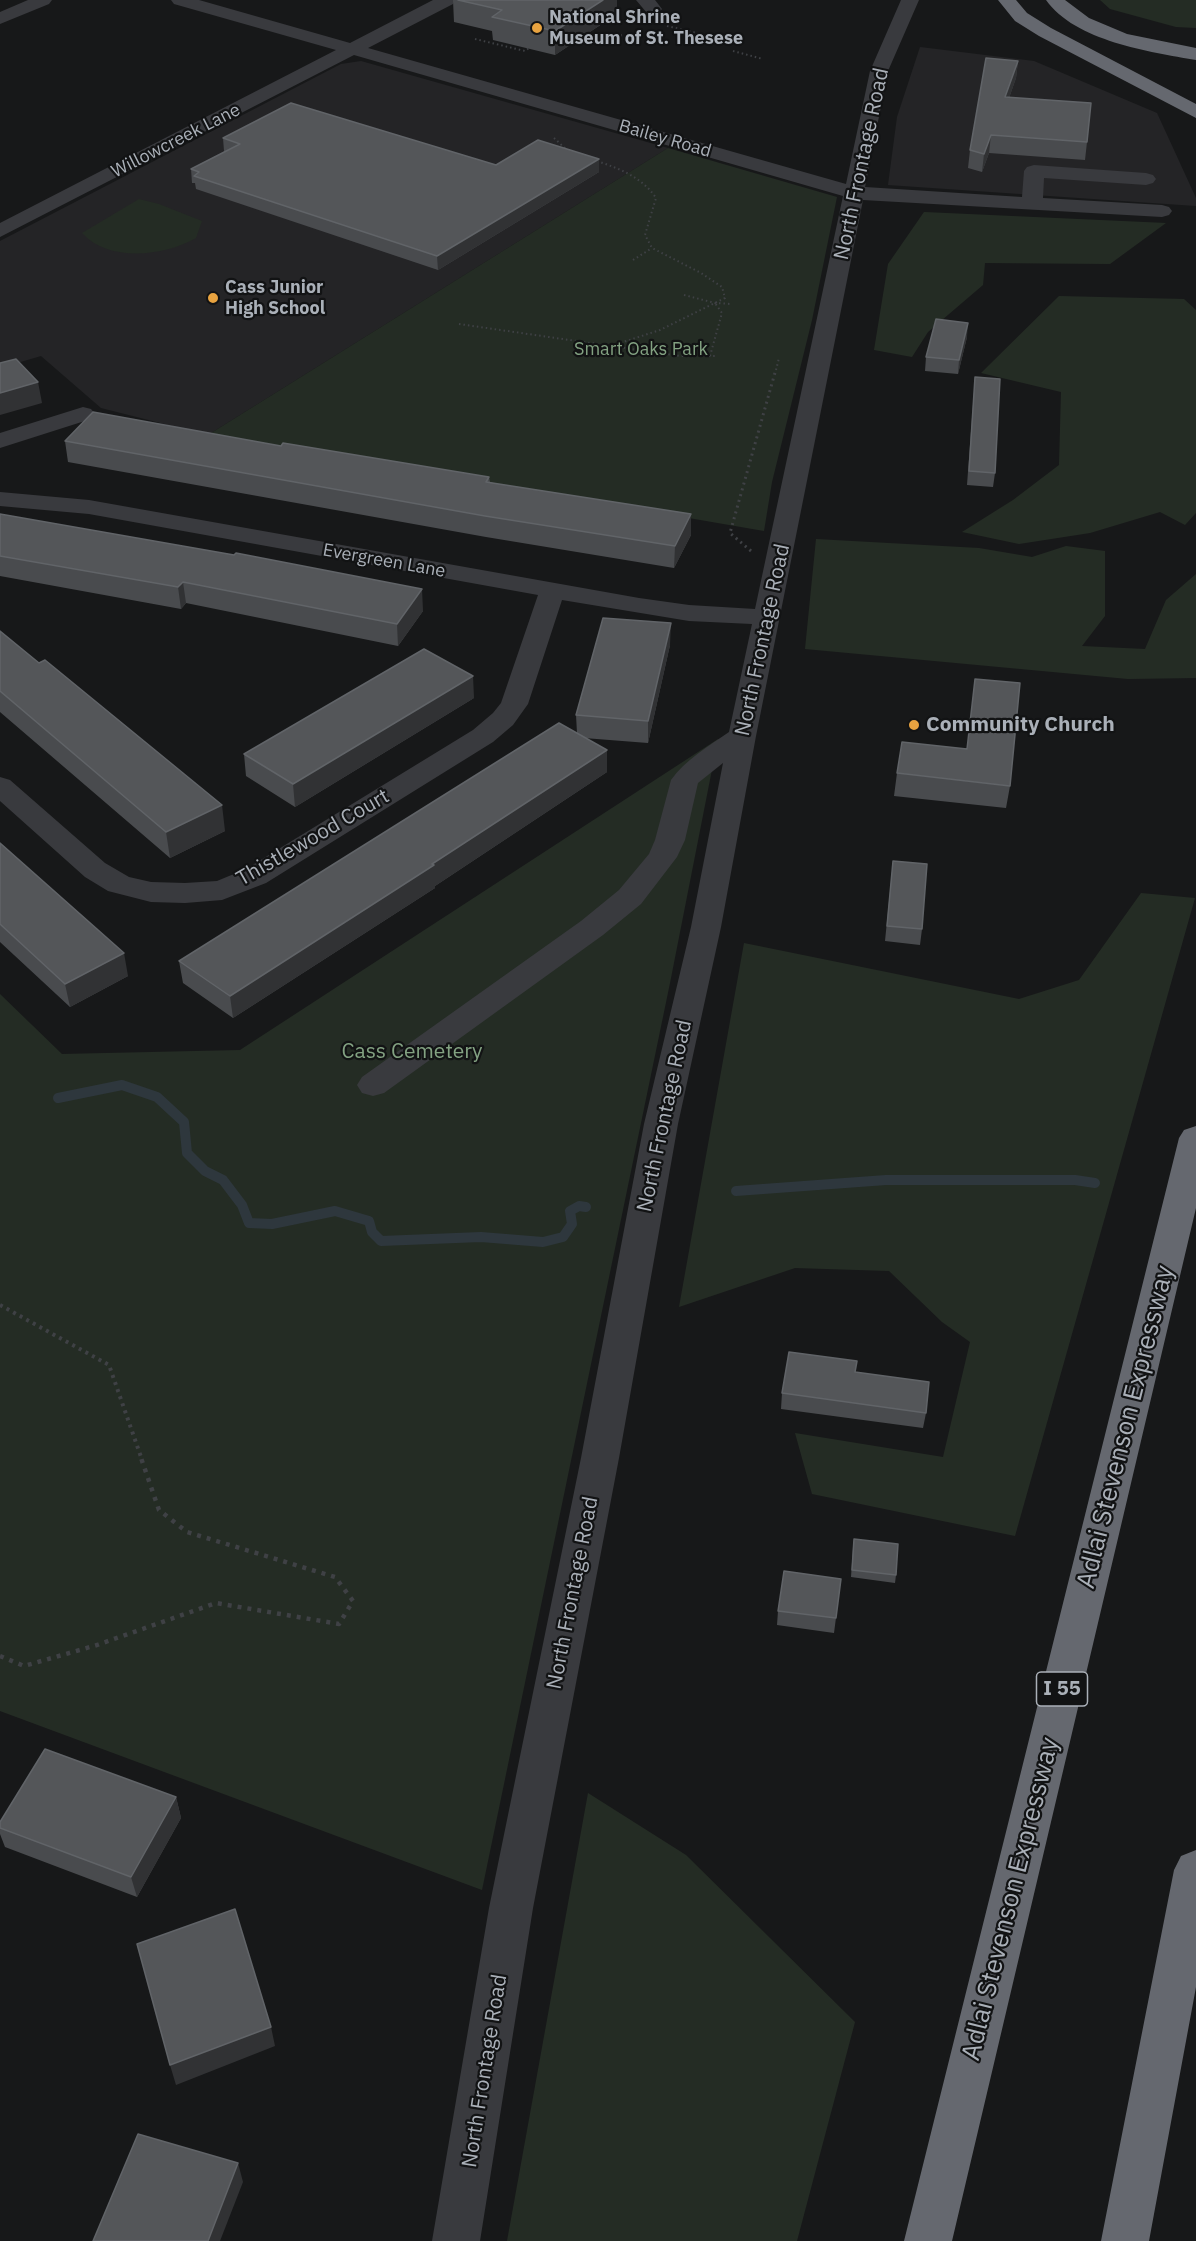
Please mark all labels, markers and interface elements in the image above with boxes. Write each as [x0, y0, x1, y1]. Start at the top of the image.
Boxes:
place label: National Shrine Museum of St. Thesese [549, 7, 743, 50]
marker: National Shrine Museum of St. Thesese [530, 21, 544, 35]
street label: North Frontage Road [829, 66, 895, 262]
street label: Willowcreek Lane [108, 99, 244, 183]
street label: Bailey Road [616, 116, 714, 162]
place label: Cass Junior High School [225, 277, 325, 320]
marker: Cass Junior High School [206, 291, 220, 305]
park label: Smart Oaks Park [574, 339, 708, 361]
street label: Evergreen Lane [321, 540, 447, 582]
street label: North Frontage Road [730, 542, 796, 738]
place label: Community Church [926, 712, 1115, 738]
marker: Community Church [907, 718, 921, 732]
street label: Thistlewood Court [232, 784, 394, 892]
street label: North Frontage Road [632, 1018, 698, 1214]
park label: Cass Cemetery [341, 1039, 483, 1065]
street label: Adlai Stevenson Expressway [1071, 1262, 1181, 1592]
street label: North Frontage Road [542, 1495, 604, 1691]
road number: I 55 [1036, 1672, 1088, 1706]
street label: Adlai Stevenson Expressway [956, 1734, 1066, 2064]
street label: North Frontage Road [457, 1972, 513, 2170]

